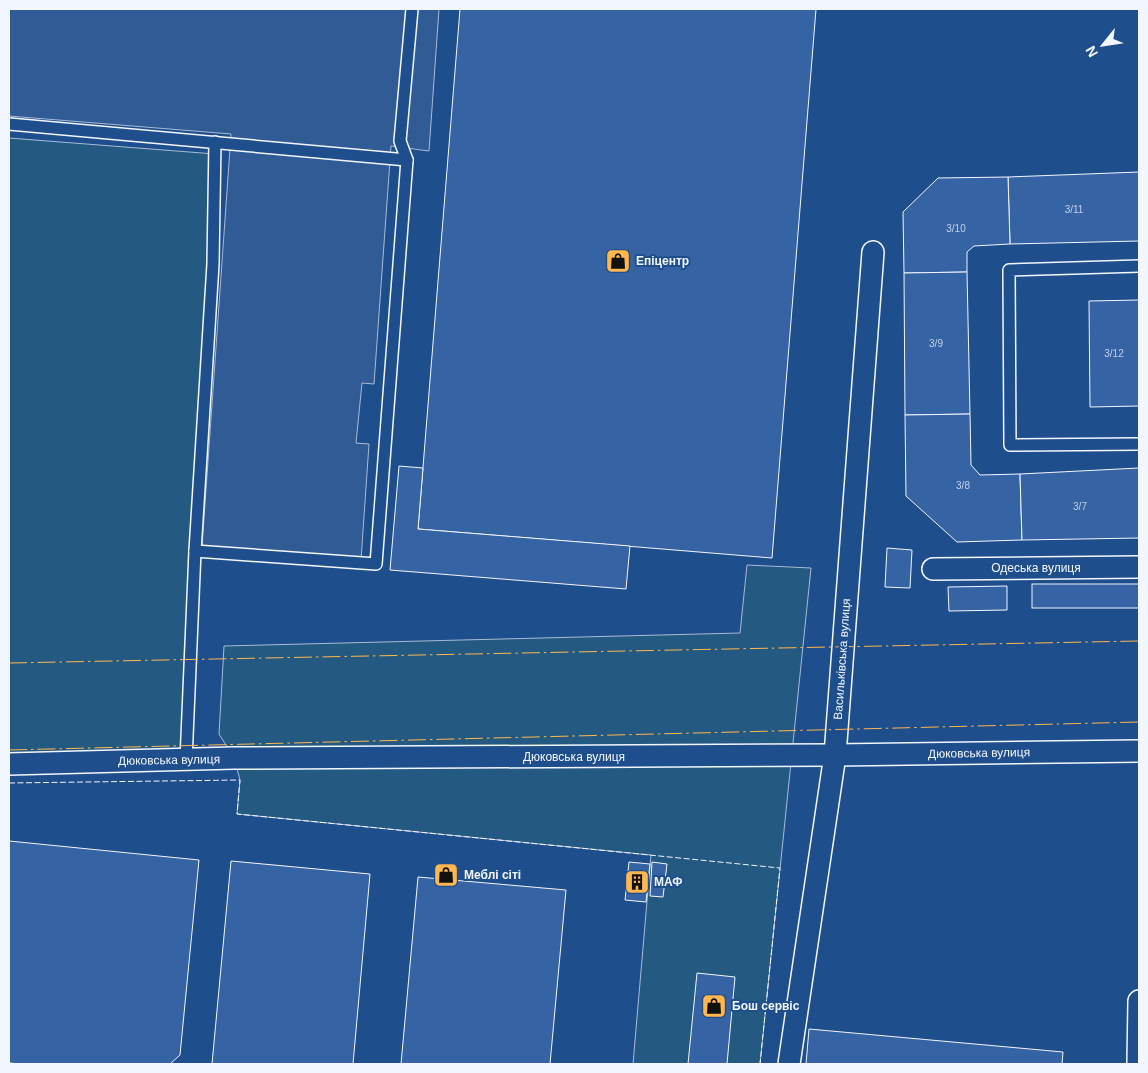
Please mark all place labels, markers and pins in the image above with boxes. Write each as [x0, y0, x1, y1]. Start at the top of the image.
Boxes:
shop icon: Епіцентр [605, 248, 631, 274]
place label: Епіцентр [636, 254, 689, 268]
shop icon: Меблі сіті [433, 862, 459, 888]
place label: Меблі сіті [464, 868, 521, 882]
building icon: МАФ [624, 869, 650, 895]
place label: МАФ [654, 875, 683, 889]
shop icon: Бош сервіс [701, 993, 727, 1019]
place label: Бош сервіс [732, 999, 800, 1013]

